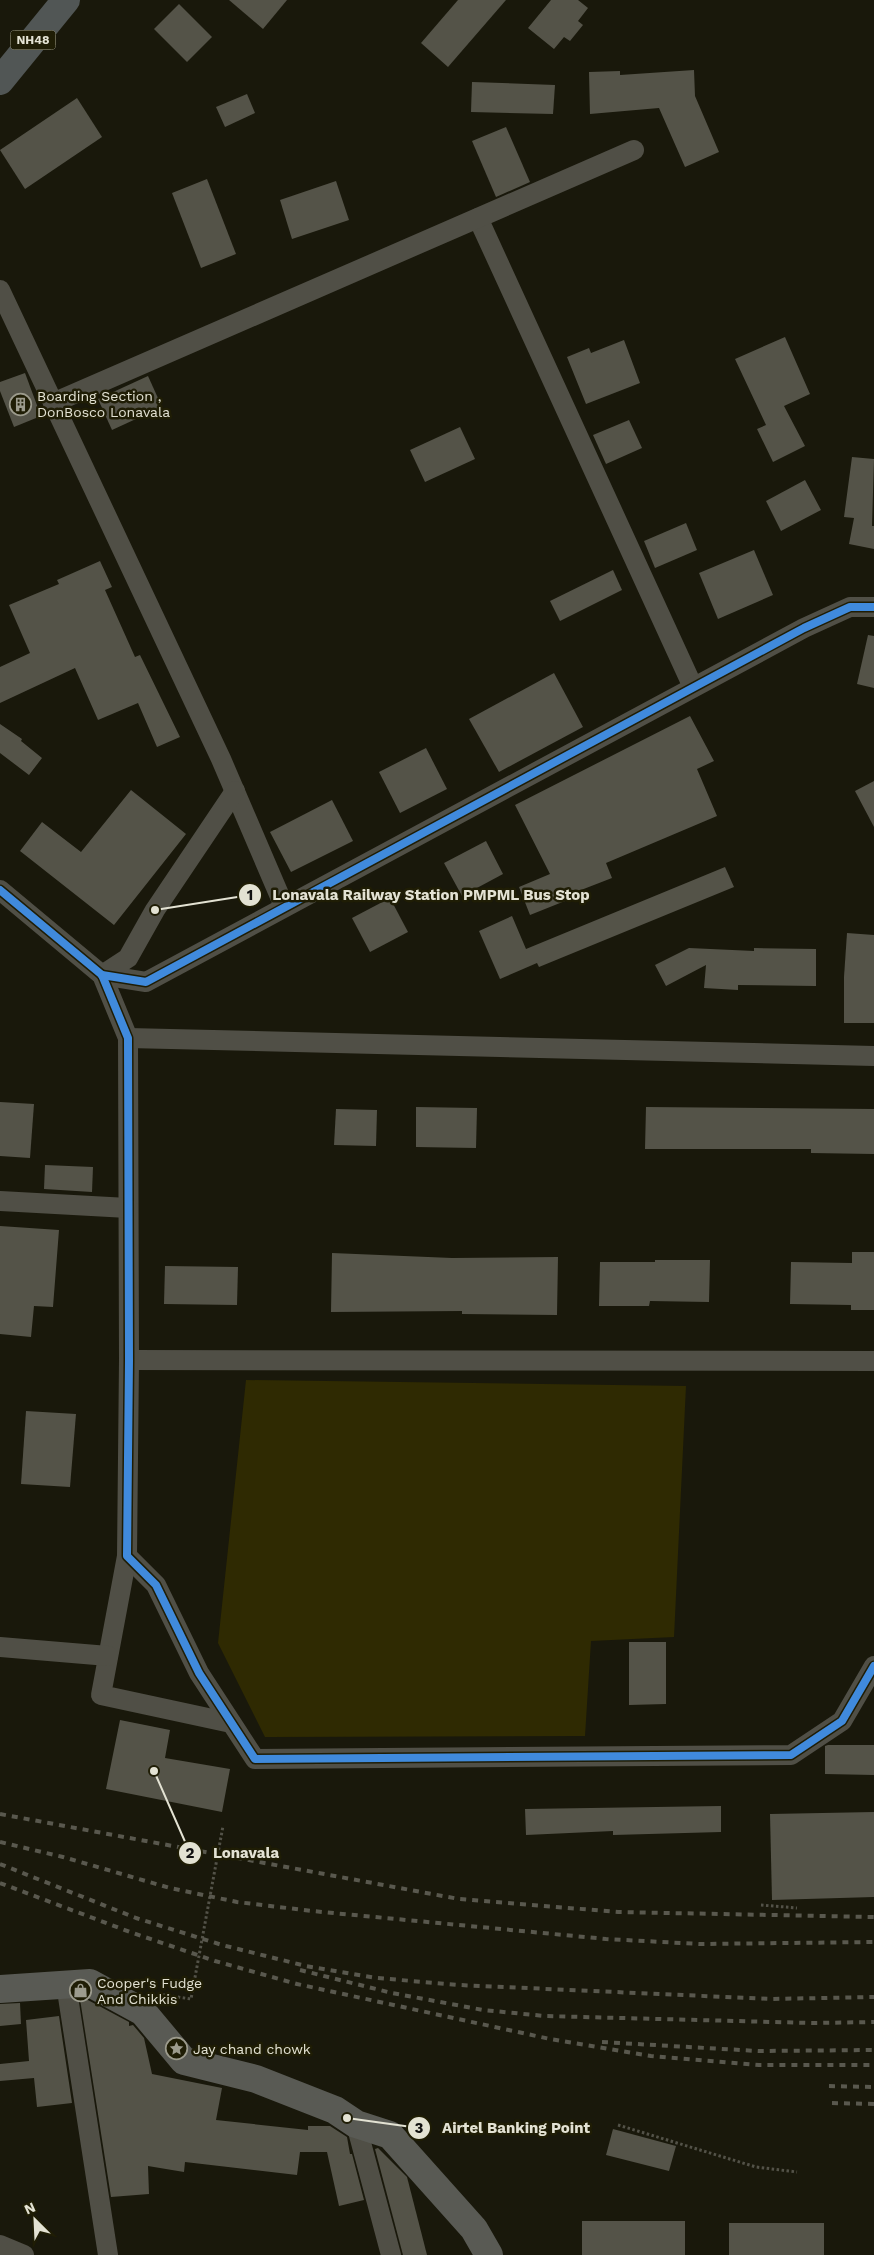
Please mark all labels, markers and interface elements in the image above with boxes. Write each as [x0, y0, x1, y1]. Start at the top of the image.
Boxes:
road number: NH48 [10, 30, 56, 50]
place label: Boarding Section , DonBosco Lonavala [37, 388, 170, 420]
building icon: Boarding Section , DonBosco Lonavala [9, 392, 33, 416]
callout: Lonavala Railway Station PMPML Bus Stop [237, 880, 600, 910]
text: 1 [247, 886, 253, 904]
text: Lonavala Railway Station PMPML Bus Stop [272, 886, 590, 904]
callout: Lonavala [178, 1838, 289, 1868]
text: 2 [186, 1844, 195, 1862]
text: Lonavala [213, 1844, 279, 1862]
place label: Cooper's Fudge And Chikkis [97, 1975, 202, 2007]
shop icon: Cooper's Fudge And Chikkis [69, 1979, 93, 2003]
place icon: Jay chand chowk [165, 2037, 189, 2061]
place label: Jay chand chowk [193, 2041, 311, 2057]
callout: Airtel Banking Point [407, 2113, 600, 2143]
text: 3 [415, 2119, 424, 2137]
text: Airtel Banking Point [442, 2119, 590, 2137]
north arrow [10, 2195, 60, 2245]
text: N [22, 2199, 38, 2218]

